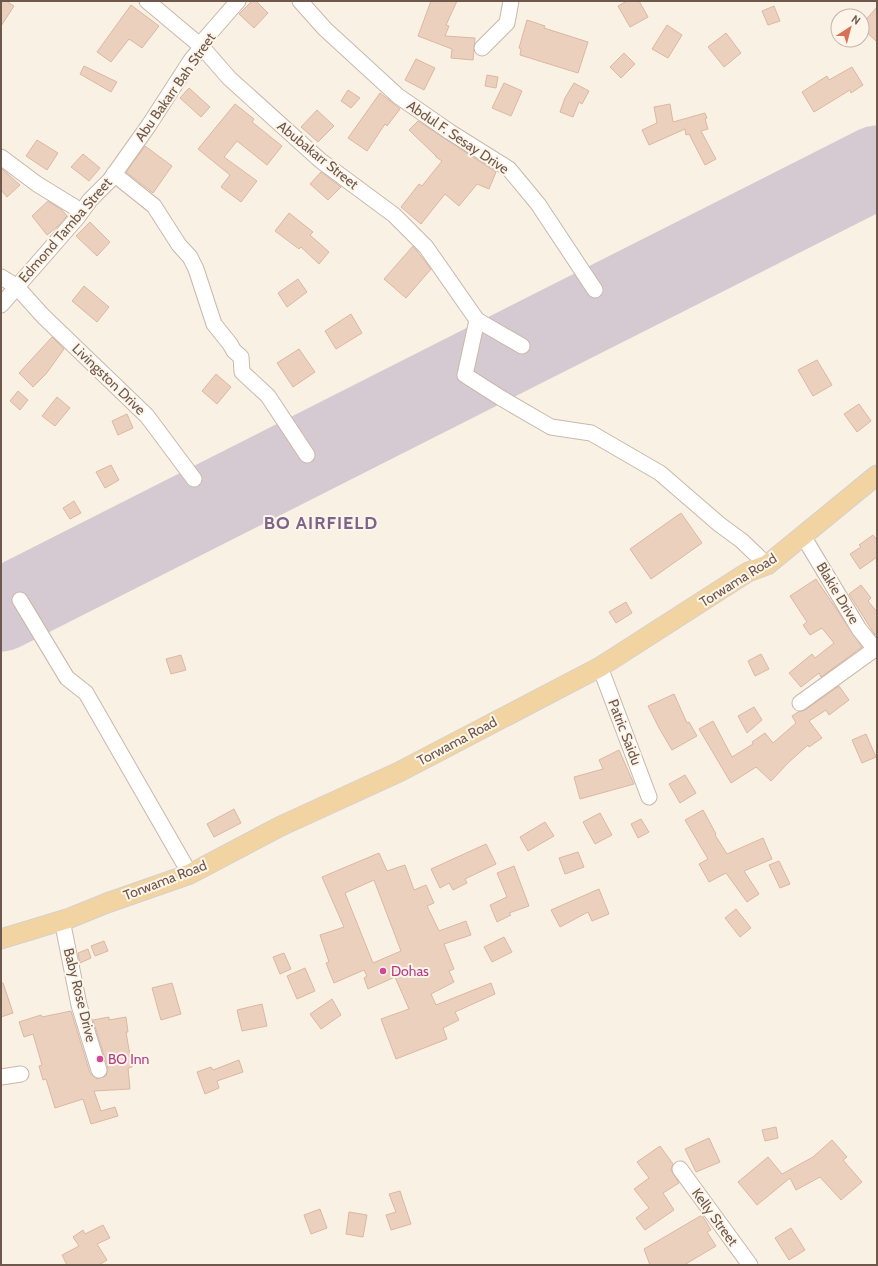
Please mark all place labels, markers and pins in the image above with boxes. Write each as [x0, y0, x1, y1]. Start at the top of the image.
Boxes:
place label: Dohas [391, 962, 429, 980]
marker: Dohas [378, 966, 388, 976]
place label: BO Inn [108, 1050, 150, 1068]
marker: BO Inn [95, 1054, 105, 1064]

